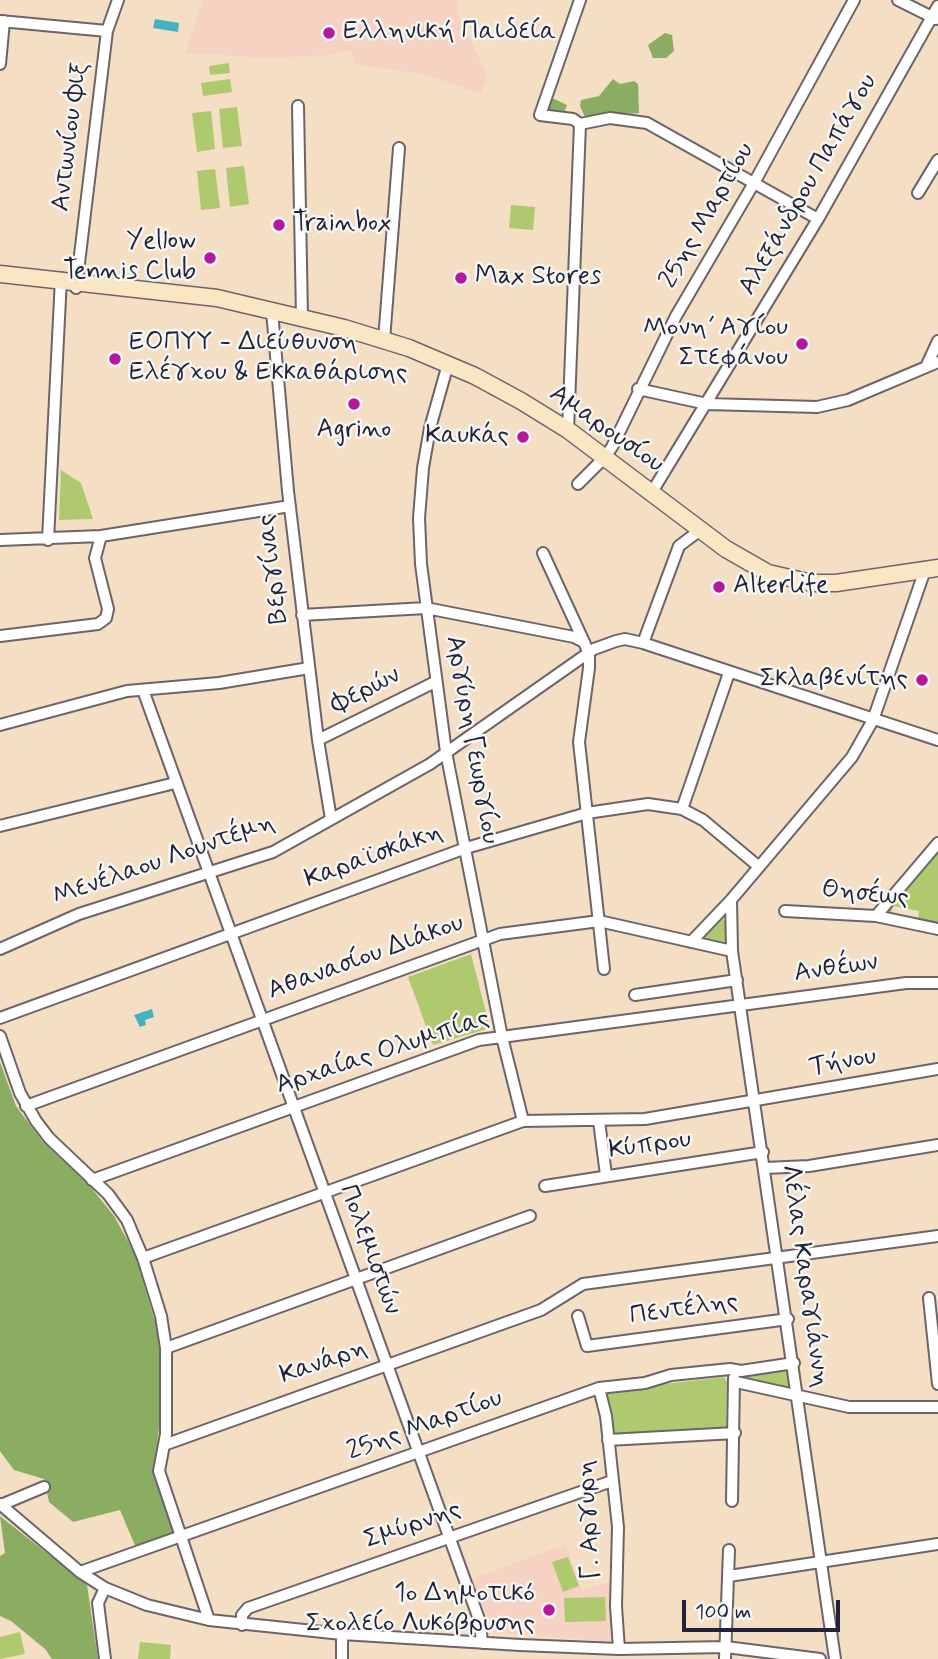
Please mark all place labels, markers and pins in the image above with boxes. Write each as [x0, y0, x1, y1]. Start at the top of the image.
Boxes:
place label: Ελληνική Παιδεία [343, 17, 556, 49]
marker: Ελληνική Παιδεία [321, 25, 337, 41]
place label: Trainbox [293, 209, 391, 241]
marker: Trainbox [271, 217, 287, 233]
place label: Yellow Tennis Club [63, 227, 196, 288]
marker: Yellow Tennis Club [202, 250, 218, 266]
place label: Max Stores [475, 262, 601, 294]
marker: Max Stores [453, 270, 469, 286]
place label: Μονη΄Αγίου Στεφάνου [643, 313, 788, 374]
place label: ΕΟΠΥΥ - Διεύθυνση Ελέγχου & Εκκαθάρισης [129, 328, 408, 390]
marker: Μονη΄Αγίου Στεφάνου [794, 336, 810, 352]
marker: ΕΟΠΥΥ - Διεύθυνση Ελέγχου & Εκκαθάρισης [107, 351, 123, 367]
marker: Agrino [346, 396, 362, 412]
place label: Agrino [317, 415, 391, 447]
place label: Καυκάς [425, 421, 509, 453]
marker: Καυκάς [515, 429, 531, 445]
place label: Alterlife [733, 571, 829, 603]
marker: Alterlife [711, 579, 727, 595]
place label: Σκλαβενίτης [760, 664, 908, 696]
marker: Σκλαβενίτης [914, 672, 930, 688]
place label: 1ο Δημοτικό Σχολείο Λυκόβρυσης [306, 1579, 535, 1640]
marker: 1ο Δημοτικό Σχολείο Λυκόβρυσης [541, 1602, 557, 1618]

